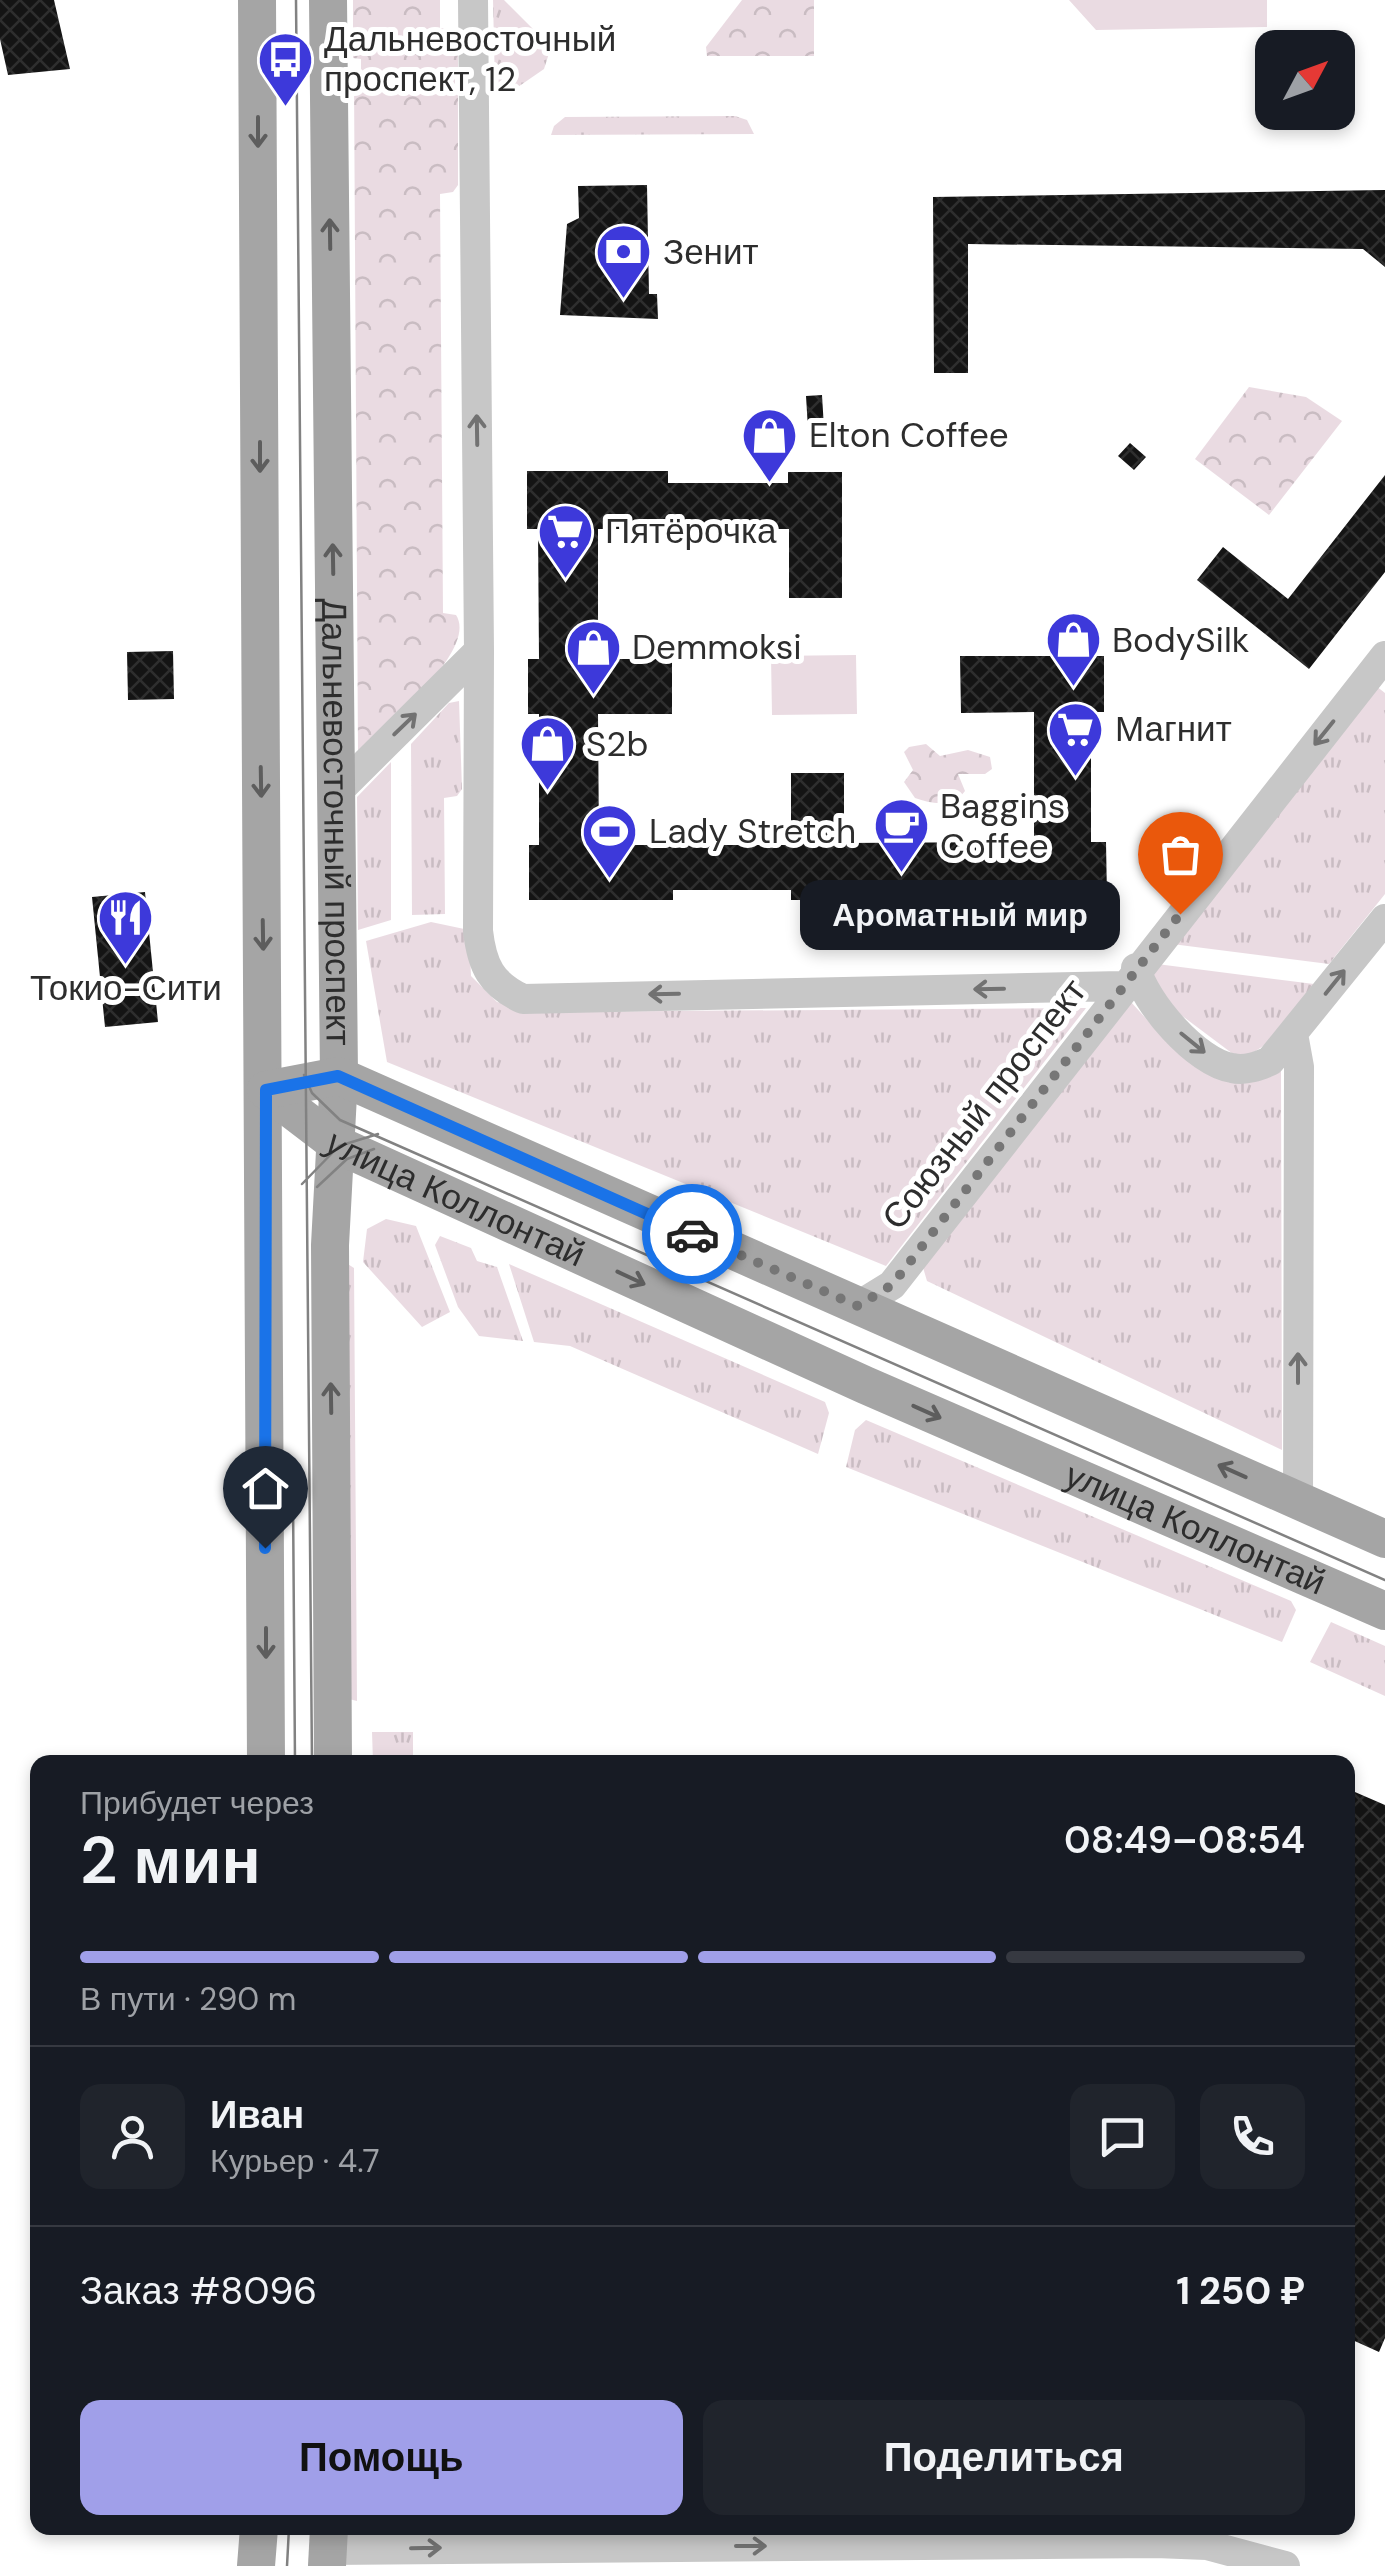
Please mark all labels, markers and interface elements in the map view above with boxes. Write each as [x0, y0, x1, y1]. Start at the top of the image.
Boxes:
place label: Дальневосточный проспект, 12 [324, 16, 616, 102]
bus stop icon: Дальневосточный проспект, 12 [255, 29, 315, 108]
north arrow [1255, 30, 1355, 130]
map controls [1255, 30, 1355, 130]
one-way arrow [248, 116, 268, 148]
one-way arrow [320, 219, 339, 251]
bank icon: Зенит [594, 222, 654, 301]
place label: Зенит [663, 229, 759, 275]
shop icon: Elton Coffee [740, 405, 800, 484]
place label: Elton Coffee [809, 412, 1009, 458]
one-way arrow [468, 415, 486, 448]
one-way arrow [250, 440, 270, 473]
supermarket icon: Пятёрочка [536, 501, 596, 580]
place label: Пятёрочка [605, 508, 777, 554]
one-way arrow [324, 544, 342, 576]
street label: Дальневосточный проспект [311, 598, 362, 1046]
shop icon: BodySilk [1043, 610, 1103, 689]
shop icon: Demmoksi [563, 617, 623, 696]
place label: BodySilk [1112, 617, 1250, 663]
place label: Demmoksi [632, 624, 802, 670]
supermarket icon: Магнит [1046, 699, 1106, 778]
place label: Магнит [1115, 706, 1232, 752]
one-way arrow [392, 712, 416, 736]
shop icon: S2b [517, 714, 577, 793]
one-way arrow [1313, 719, 1335, 745]
place label: S2b [586, 721, 648, 767]
one-way arrow [252, 766, 270, 798]
place label: Baggins Coffee [940, 783, 1065, 869]
cafe icon: Baggins Coffee [871, 796, 931, 875]
sports icon: Lady Stretch [580, 801, 640, 880]
place label: Lady Stretch [649, 808, 856, 854]
pin [1138, 812, 1223, 915]
icon: bag [1153, 827, 1208, 882]
callout: Ароматный мир [800, 879, 1120, 949]
restaurant icon: Токио-Сити [96, 887, 156, 966]
text: Ароматный мир [832, 894, 1088, 936]
one-way arrow [254, 918, 273, 950]
place label: Токио-Сити [30, 965, 222, 1011]
street label: Союзный проспект [872, 969, 1096, 1239]
one-way arrow [1324, 969, 1345, 996]
one-way arrow [974, 979, 1006, 998]
one-way arrow [649, 985, 681, 1004]
one-way arrow [1180, 1032, 1206, 1054]
street label: улица Коллонтай [316, 1120, 592, 1277]
courier [642, 1184, 742, 1284]
icon: car [665, 1207, 720, 1262]
one-way arrow [615, 1270, 646, 1288]
one-way arrow [1288, 1352, 1308, 1384]
one-way arrow [322, 1383, 341, 1415]
one-way arrow [911, 1404, 942, 1422]
pin [223, 1446, 308, 1549]
street label: улица Коллонтай [1058, 1452, 1333, 1605]
icon: home [238, 1461, 293, 1516]
one-way arrow [1217, 1461, 1248, 1479]
one-way arrow [256, 1626, 276, 1658]
text: Прибудет через [80, 1782, 314, 1824]
text: 08:49–08:54 [1064, 1815, 1305, 1865]
text: 2 мин [80, 1819, 261, 1903]
text: В пути · 290 m [80, 1978, 296, 2020]
button: person [80, 2084, 185, 2189]
button: chat [1070, 2084, 1175, 2189]
button: phone [1200, 2084, 1305, 2189]
text: Иван [210, 2090, 304, 2140]
text: Курьер · 4.7 [210, 2140, 380, 2182]
text: Заказ #8096 [80, 2266, 317, 2316]
text: 1 250 ₽ [1176, 2266, 1305, 2316]
button: Помощь [80, 2400, 683, 2515]
button: Поделиться [703, 2400, 1305, 2515]
one-way arrow [734, 2536, 766, 2556]
one-way arrow [408, 2538, 441, 2558]

